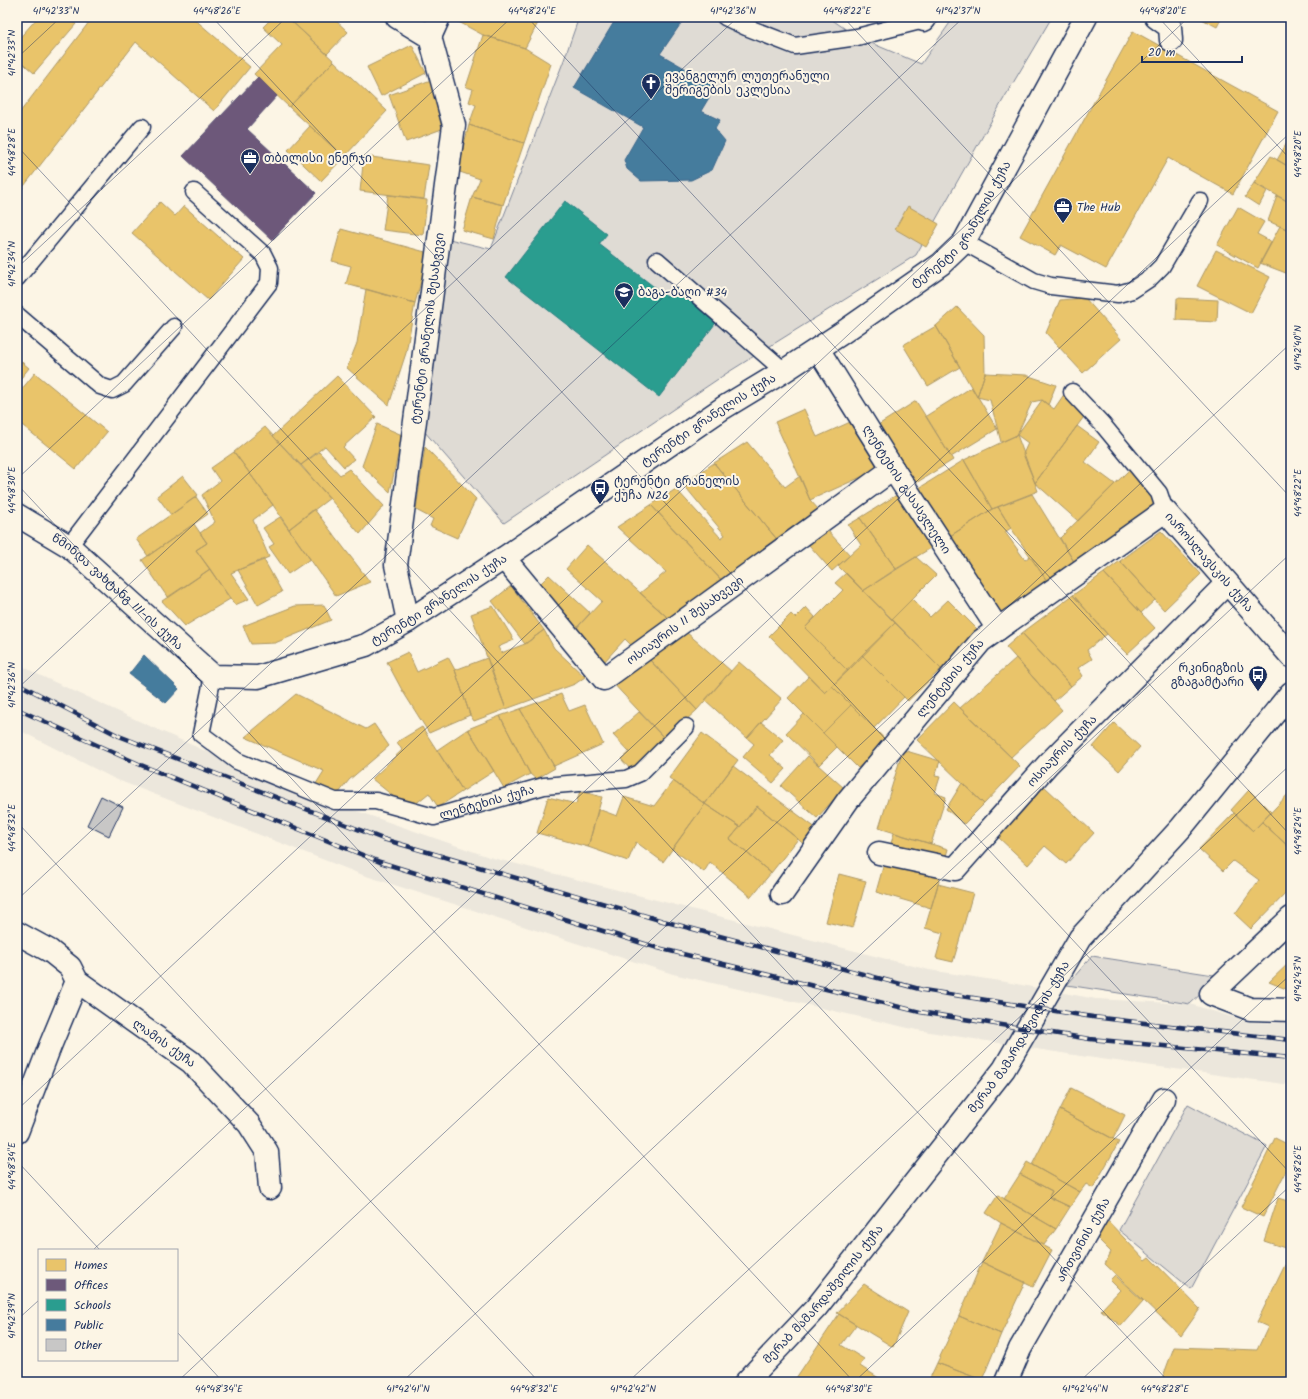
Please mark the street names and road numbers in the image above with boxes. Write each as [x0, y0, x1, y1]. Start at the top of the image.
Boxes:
street label: ტერენტი გრანელის ქუჩა [907, 158, 1016, 292]
street label: ტერენტი გრანელის შესახვევი [406, 231, 450, 425]
street label: ტერენტი გრანელის ქუჩა [637, 369, 780, 472]
street label: ლენტეხის გასასვლელი [858, 421, 955, 558]
street label: იაროსლავსკის ქუჩა [1160, 508, 1258, 617]
street label: წმინდა ვახტანგ III-ის ქუჩა [48, 529, 187, 655]
street label: ტერენტი გრანელის ქუჩა [367, 549, 511, 650]
street label: ოსიაურის II შესახვევი [623, 571, 748, 670]
street label: ლენტეხის ქუჩა [912, 635, 989, 722]
street label: ოსიაურის ქუჩა [1023, 711, 1102, 792]
street label: ლენტეხის ქუჩა [437, 780, 536, 825]
street label: მერაბ მამარდაშვილის ქუჩა [964, 957, 1075, 1118]
street label: ლამის ქუჩა [128, 1014, 200, 1072]
street label: ართვინის ქუჩა [1052, 1194, 1115, 1286]
street label: მერაბ მამარდაშვილის ქუჩა [759, 1221, 888, 1368]

